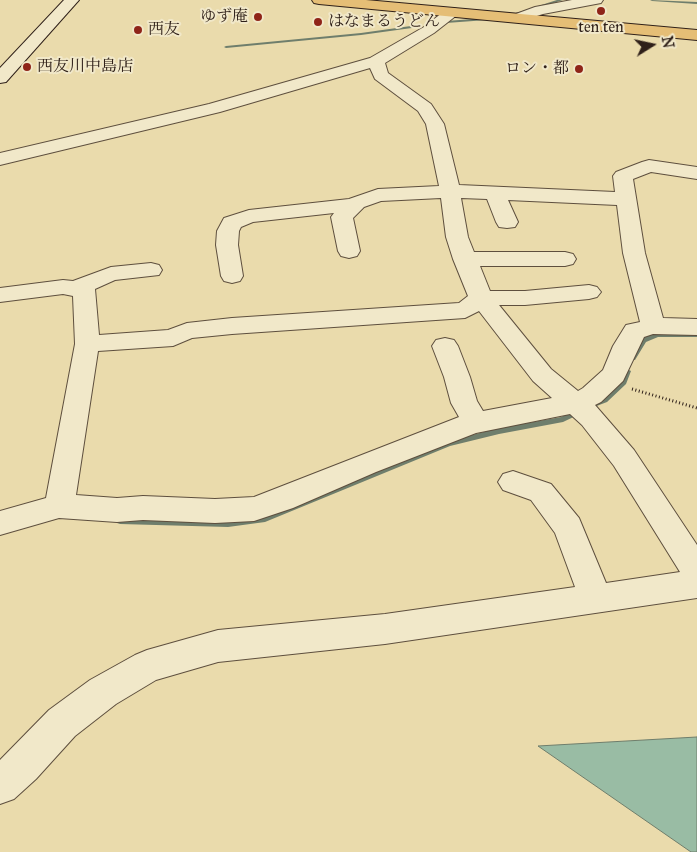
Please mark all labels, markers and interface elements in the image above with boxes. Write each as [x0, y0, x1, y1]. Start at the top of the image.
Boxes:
marker: ten ten [595, 5, 607, 17]
place label: ゆず庵 [200, 7, 248, 27]
marker: ゆず庵 [252, 11, 264, 23]
place label: はなまるうどん [328, 12, 440, 32]
marker: はなまるうどん [312, 16, 324, 28]
place label: ten ten [578, 18, 624, 38]
place label: 西友 [148, 20, 180, 40]
north arrow [627, 20, 677, 70]
marker: 西友 [132, 24, 144, 36]
text: N [658, 35, 677, 50]
place label: 西友川中島店 [37, 57, 133, 77]
place label: ロン・都 [505, 59, 569, 79]
marker: 西友川中島店 [21, 61, 33, 73]
marker: ロン・都 [573, 63, 585, 75]

